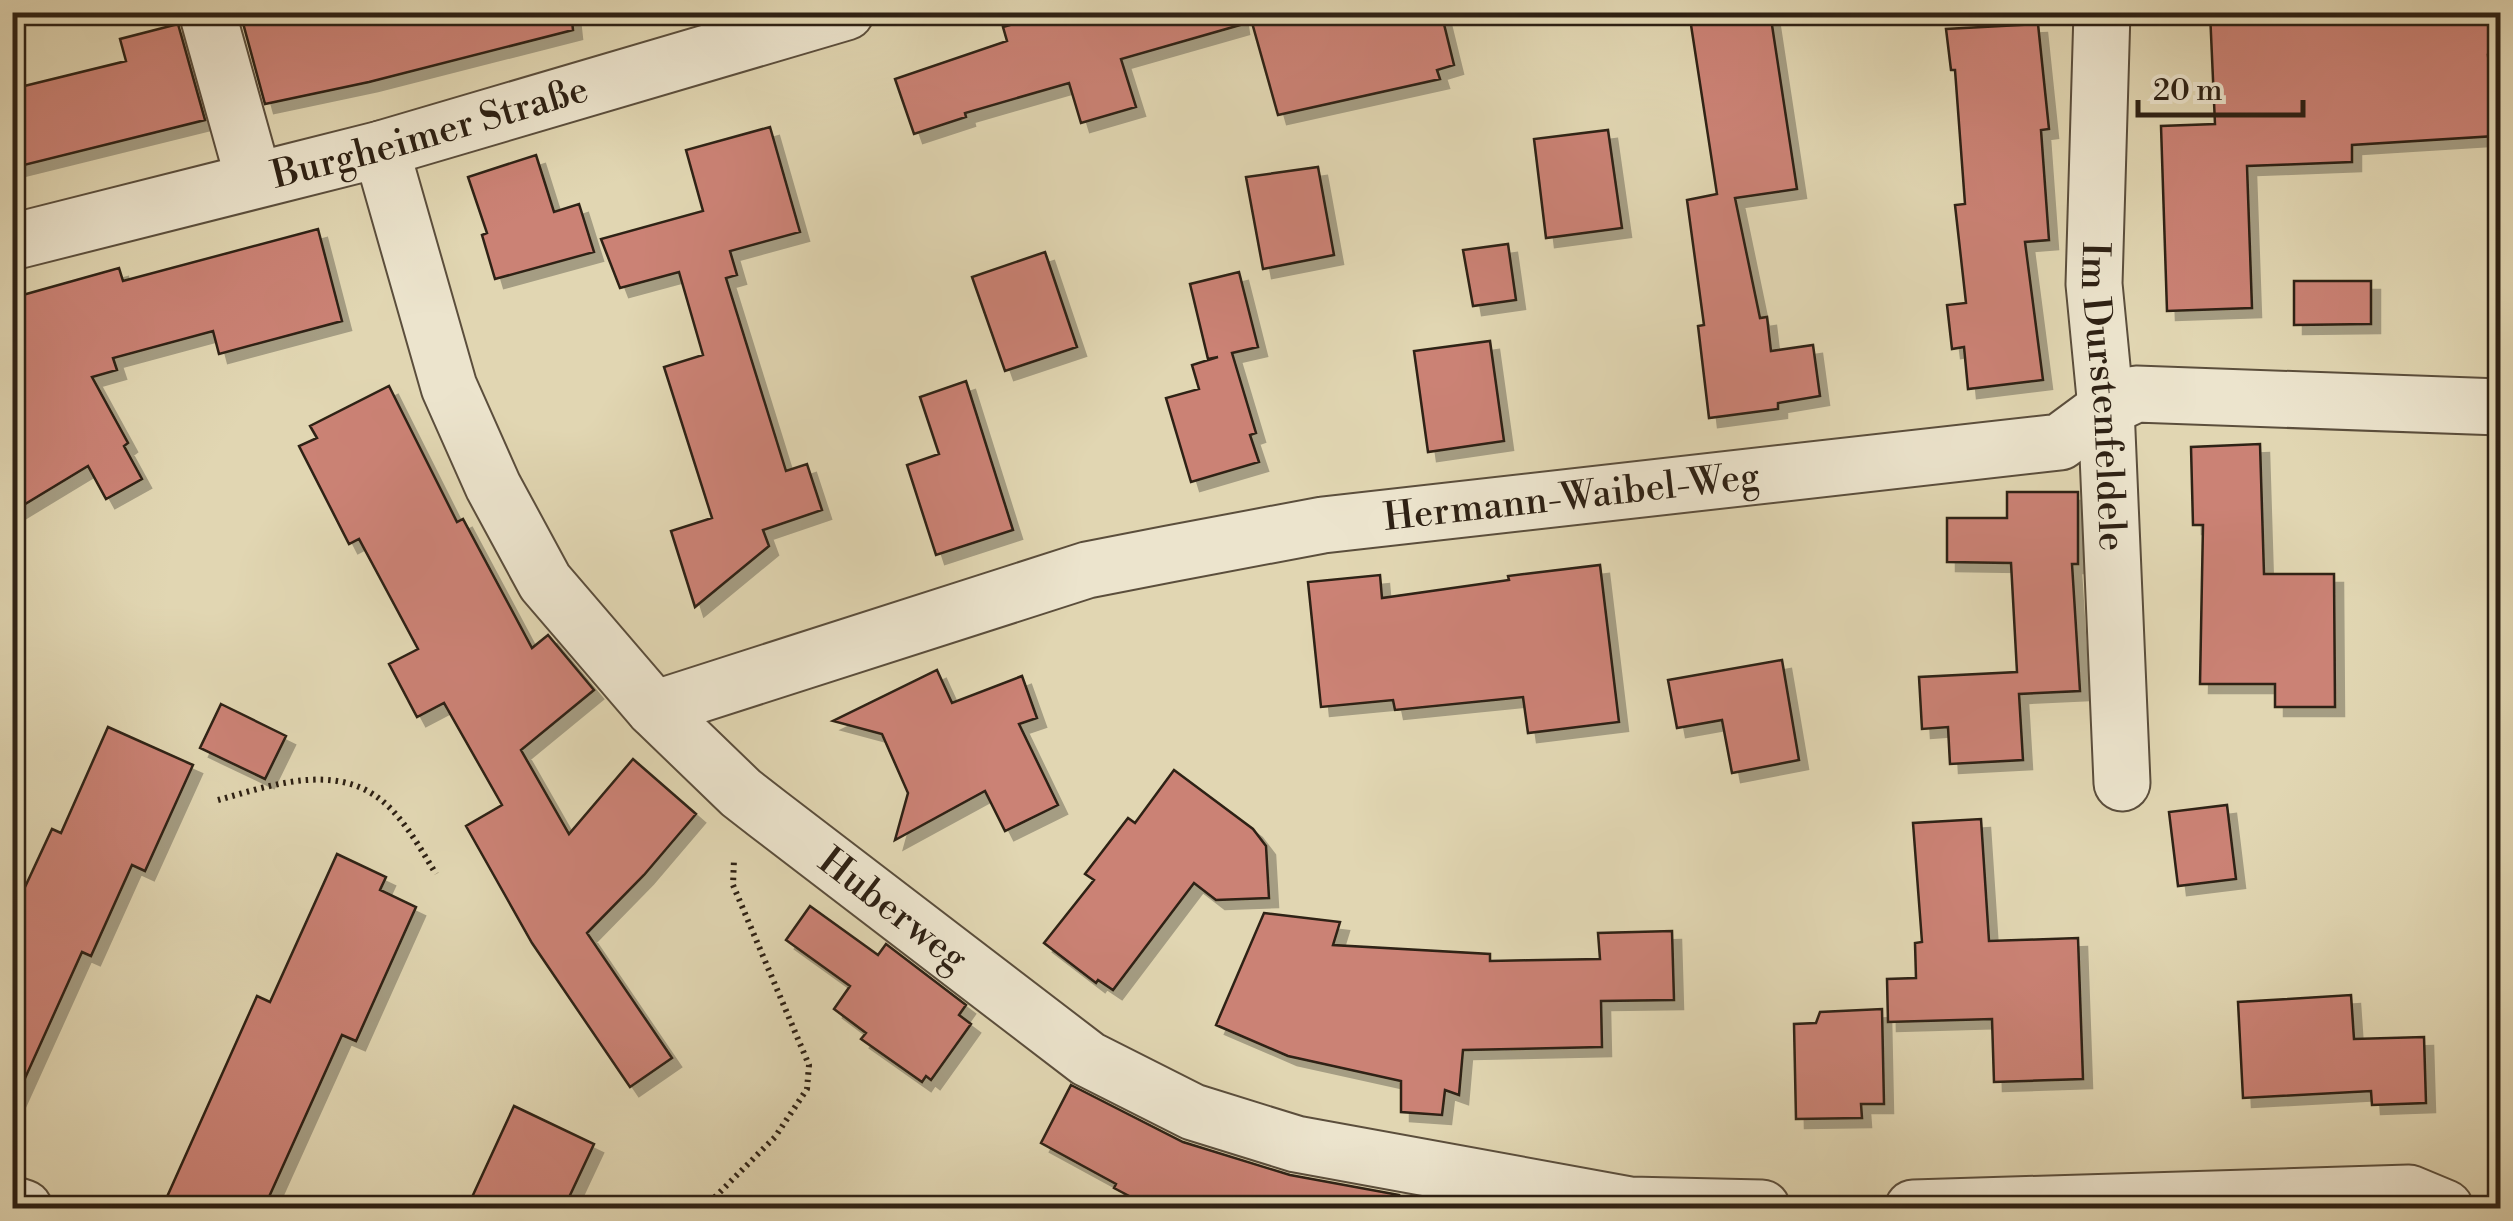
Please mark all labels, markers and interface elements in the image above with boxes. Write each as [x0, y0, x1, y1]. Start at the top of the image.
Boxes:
scale bar [2138, 55, 2303, 117]
street label: Burgheimer Straße [266, 66, 594, 199]
text: 20 m [2153, 72, 2222, 110]
street label: Im Durstenfeldele [2070, 241, 2136, 552]
street label: Hermann-Waibel-Weg [1381, 452, 1762, 542]
street label: Huberweg [809, 838, 977, 982]

